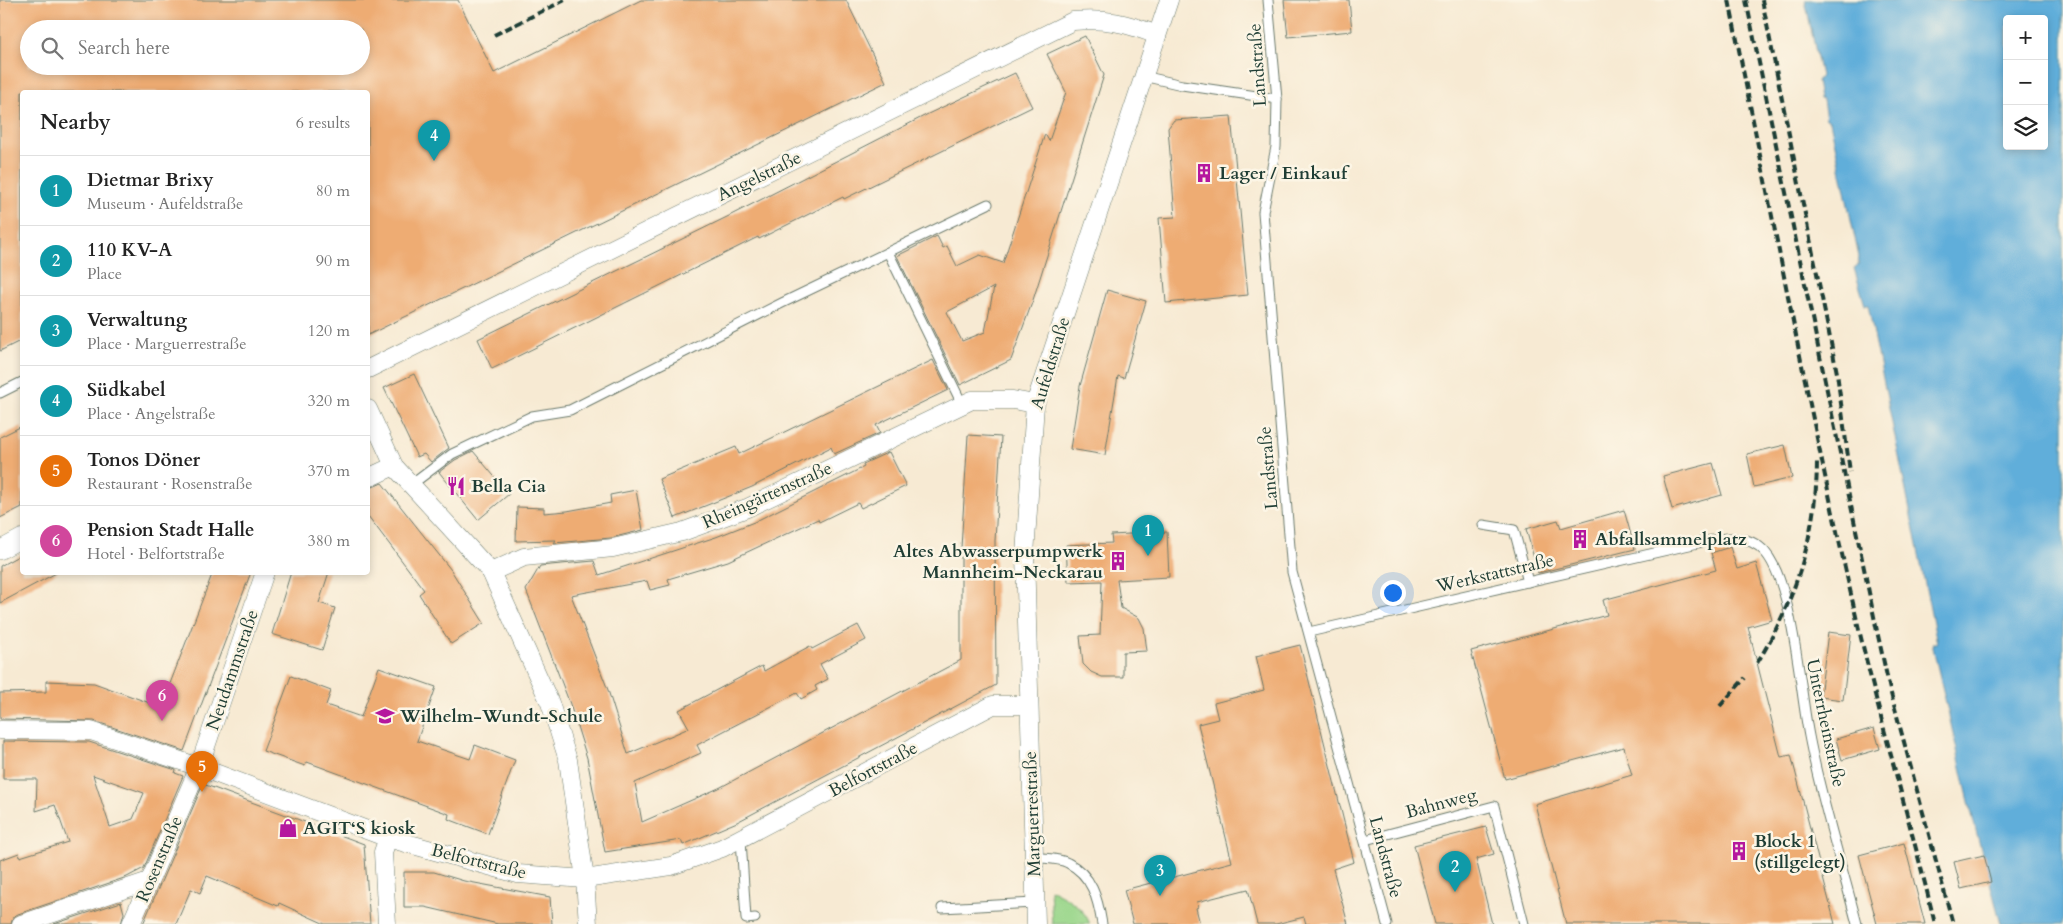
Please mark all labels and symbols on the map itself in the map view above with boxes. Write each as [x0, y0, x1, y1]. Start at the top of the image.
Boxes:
street label: Landstraße [1242, 22, 1273, 107]
pin: 4 [418, 120, 450, 161]
street label: Angelstraße [713, 145, 806, 208]
place label: Lager / Einkauf [1219, 161, 1350, 186]
building icon: Lager / Einkauf [1193, 162, 1215, 184]
street label: Aufeldstraße [1025, 314, 1076, 412]
street label: Landstraße [1252, 425, 1285, 511]
street label: Rheingärtenstraße [698, 456, 836, 535]
place label: Bella Cia [471, 474, 546, 499]
restaurant icon: Bella Cia [445, 475, 467, 497]
pin: 1 [1132, 515, 1164, 556]
place label: Abfallsammelplatz [1595, 527, 1747, 552]
building icon: Abfallsammelplatz [1569, 528, 1591, 550]
place label: Altes Abwasserpumpwerk Mannheim-Neckarau [893, 539, 1104, 585]
street label: Werkstattstraße [1433, 548, 1556, 599]
building icon: Altes Abwasserpumpwerk Mannheim-Neckarau [1107, 550, 1129, 572]
your location [1380, 580, 1406, 606]
street label: Neudammstraße [200, 606, 265, 734]
street label: Unterrheinstraße [1800, 657, 1851, 789]
pin: 6 [146, 680, 178, 721]
place label: Wilhelm-Wundt-Schule [399, 704, 603, 729]
school or university icon: Wilhelm-Wundt-Schule [374, 705, 396, 727]
street label: Belfortstraße [824, 736, 922, 803]
pin: 5 [186, 751, 218, 792]
street label: Marguerrestraße [1018, 751, 1047, 877]
street label: Bahnweg [1403, 782, 1480, 825]
street label: Rosenstraße [130, 812, 189, 906]
street label: Landstraße [1363, 814, 1408, 901]
place label: AGIT‘S kiosk [303, 816, 417, 841]
shop icon: AGIT‘S kiosk [277, 817, 299, 839]
place label: Block 1 (stillgelegt) [1754, 829, 1846, 875]
street label: Belfortstraße [429, 838, 529, 885]
building icon: Block 1 (stillgelegt) [1728, 840, 1750, 862]
pin: 2 [1439, 851, 1471, 892]
pin: 3 [1144, 855, 1176, 896]

